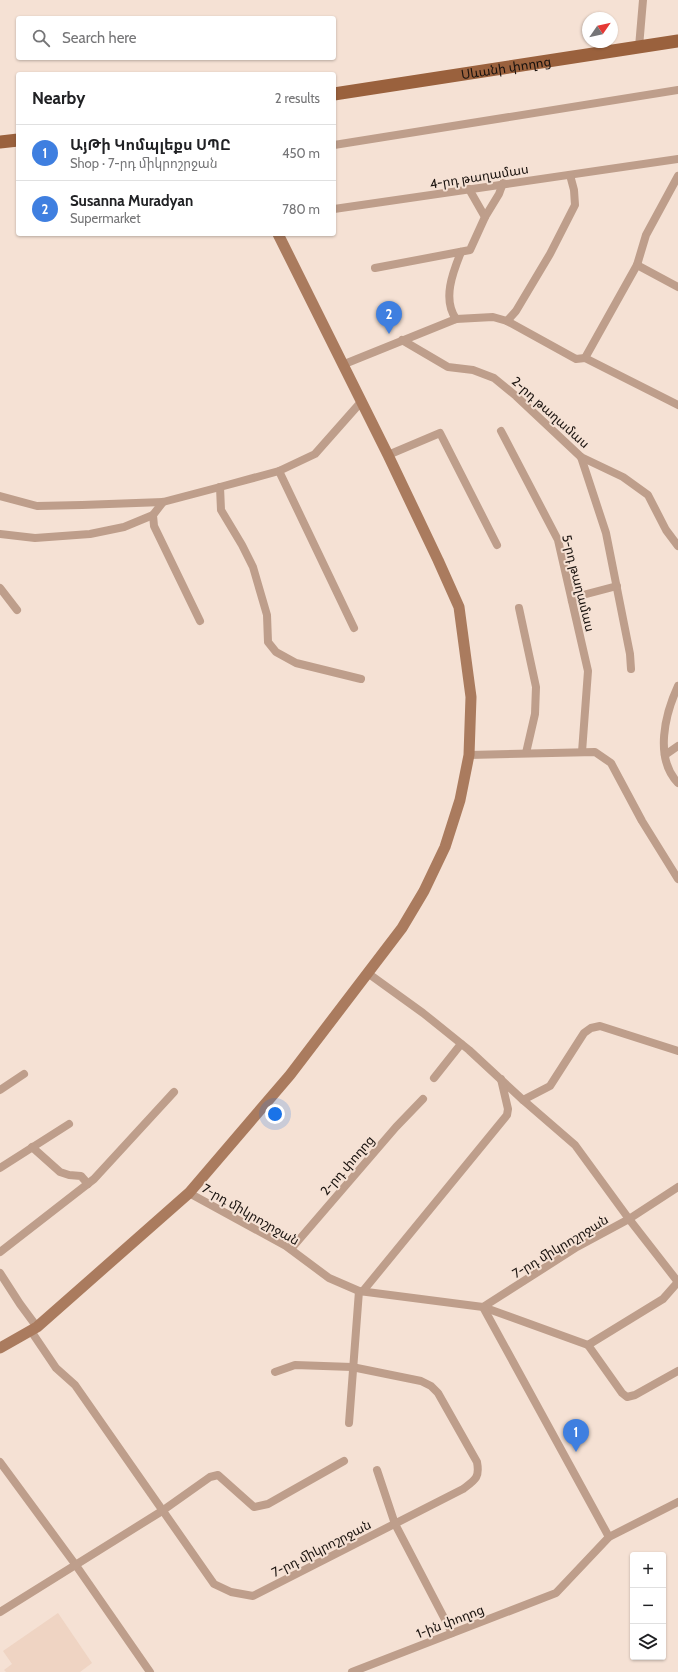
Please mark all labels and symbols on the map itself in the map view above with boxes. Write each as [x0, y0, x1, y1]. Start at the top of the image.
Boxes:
north arrow [582, 12, 618, 48]
street label: Սևանի փողոց [460, 53, 552, 82]
street label: 4-րդ թաղամաս [428, 160, 530, 192]
pin: 2 [376, 301, 402, 334]
street label: 2-րդ թաղամաս [509, 373, 593, 451]
street label: 5-րդ թաղամաս [559, 533, 599, 633]
your location [265, 1104, 285, 1124]
street label: 2-րդ փողոց [317, 1132, 377, 1198]
street label: 7-րդ միկրոշրջան [200, 1180, 302, 1248]
street label: 7-րդ միկրոշրջան [509, 1211, 611, 1281]
pin: 1 [563, 1419, 589, 1452]
street label: 7-րդ միկրոշրջան [269, 1516, 373, 1580]
street label: 1-ին փողոց [414, 1601, 486, 1641]

